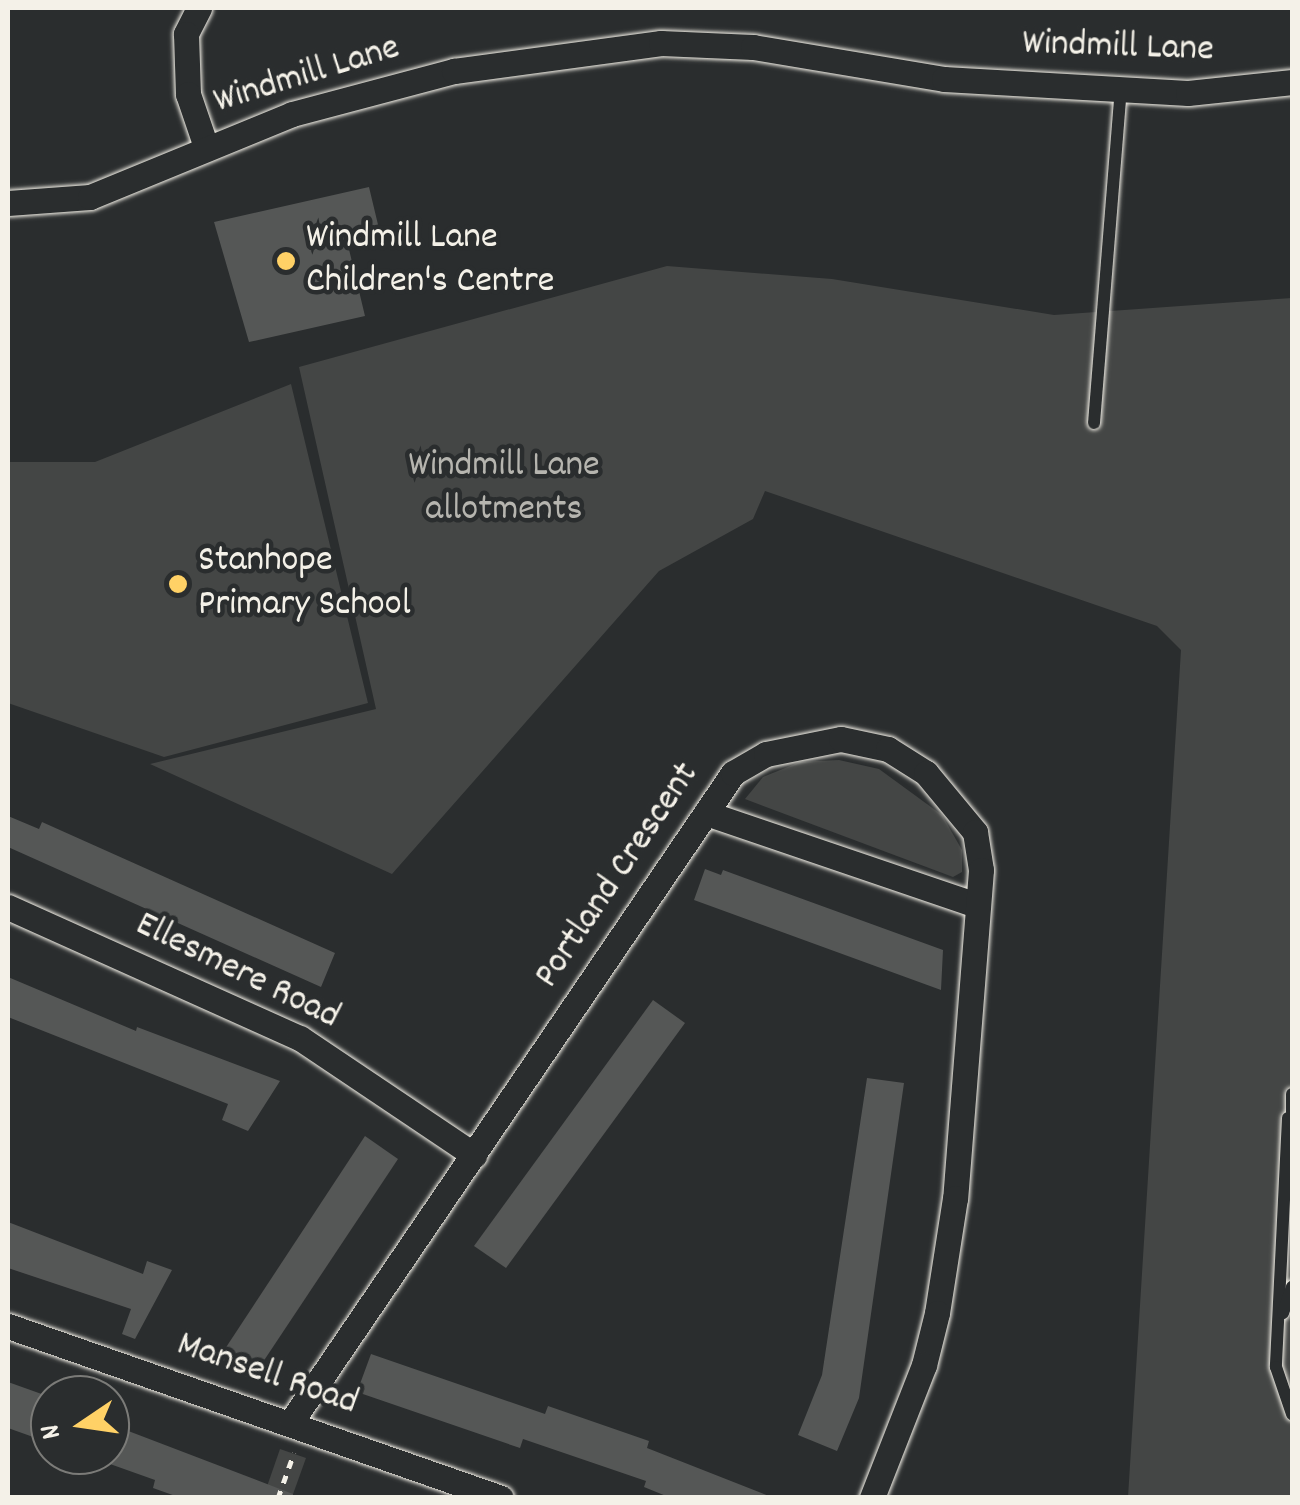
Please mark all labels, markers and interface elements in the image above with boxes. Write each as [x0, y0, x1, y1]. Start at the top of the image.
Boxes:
street label: Windmill Lane [1021, 22, 1215, 74]
street label: Windmill Lane [209, 26, 405, 126]
place label: Windmill Lane Children's Centre [306, 216, 554, 306]
marker: Windmill Lane Children's Centre [275, 250, 297, 272]
park label: Windmill Lane allotments [408, 444, 600, 534]
place label: Stanhope Primary School [198, 539, 411, 628]
marker: Stanhope Primary School [167, 573, 189, 595]
street label: Portland Crescent [526, 754, 710, 998]
street label: Ellesmere Road [127, 903, 347, 1041]
street label: Mansell Road [171, 1323, 363, 1427]
north arrow [30, 1375, 130, 1475]
text: N [32, 1420, 74, 1443]

